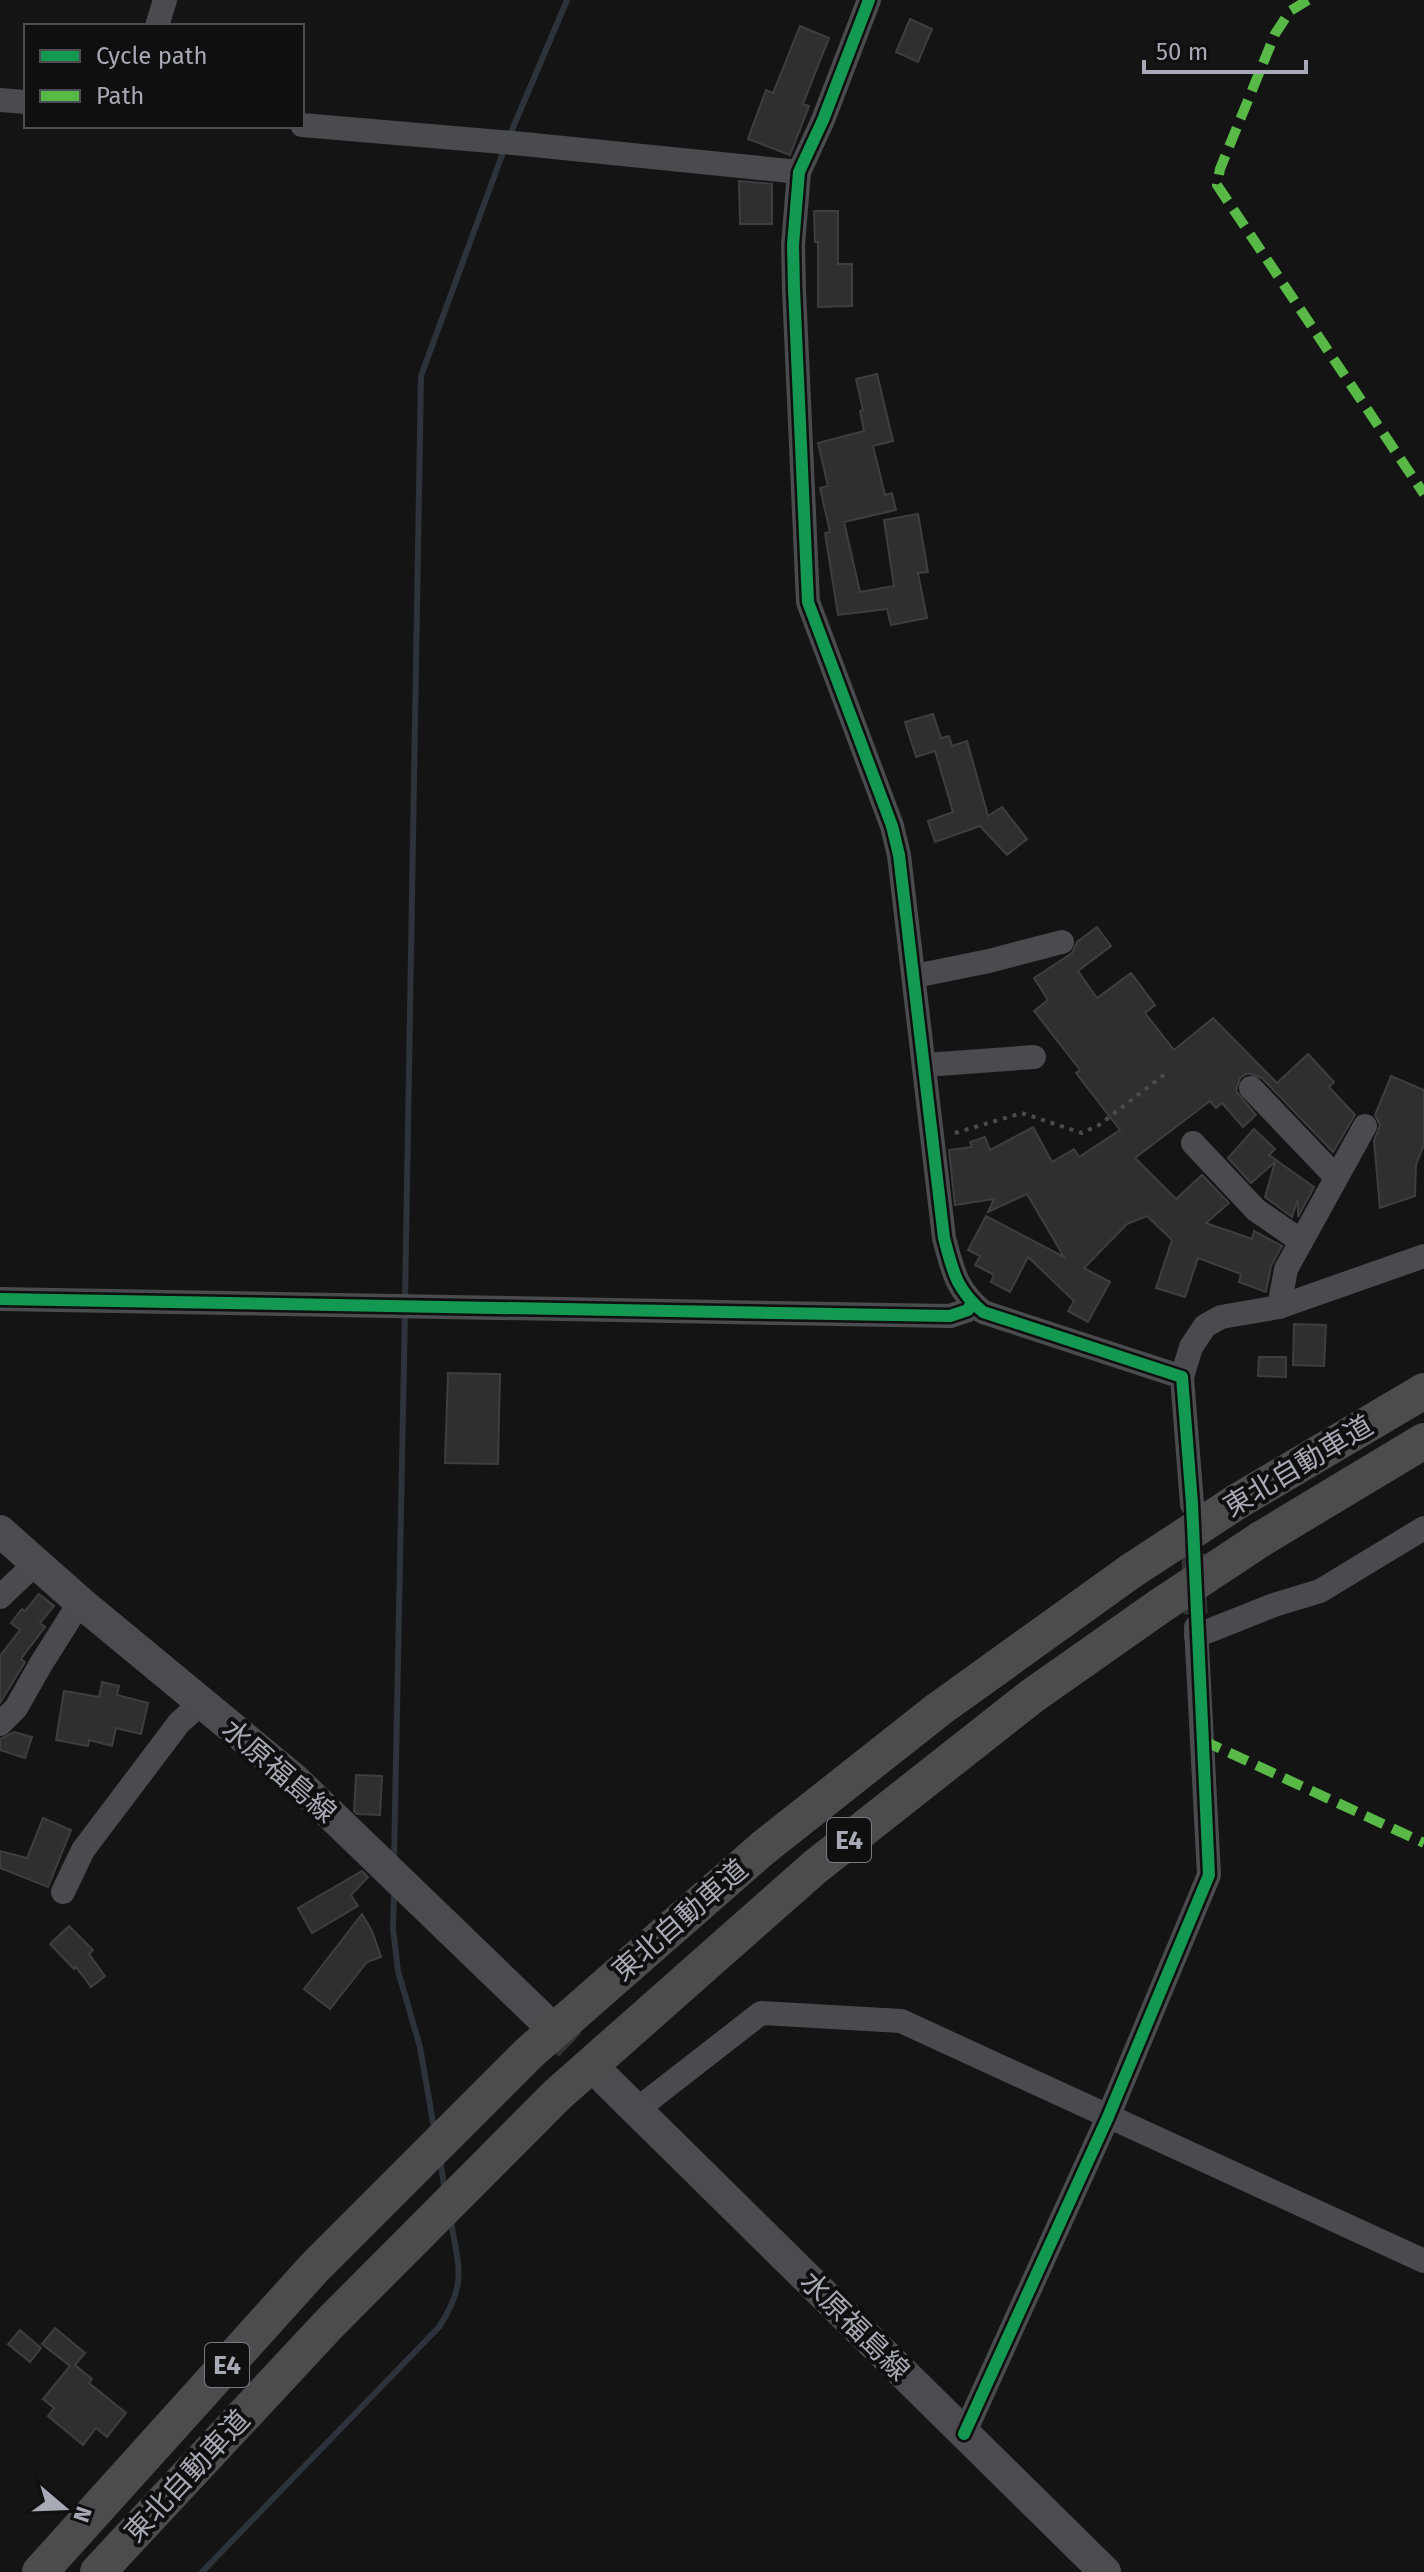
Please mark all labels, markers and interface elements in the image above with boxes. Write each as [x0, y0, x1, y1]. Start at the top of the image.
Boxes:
legend [24, 24, 304, 128]
scale bar [1144, 24, 1306, 74]
text: 50 m [1156, 38, 1208, 66]
text: Cycle path [96, 42, 208, 70]
text: Path [96, 82, 144, 110]
street label: 東北自動車道 [1217, 1409, 1379, 1523]
street label: 水原福島線 [215, 1713, 343, 1829]
road number: E4 [827, 1818, 871, 1862]
street label: 東北自動車道 [606, 1852, 754, 1988]
street label: 水原福島線 [794, 2265, 916, 2387]
road number: E4 [205, 2343, 249, 2387]
street label: 東北自動車道 [118, 2403, 256, 2549]
north arrow [24, 2468, 104, 2548]
text: N [67, 2503, 98, 2526]

